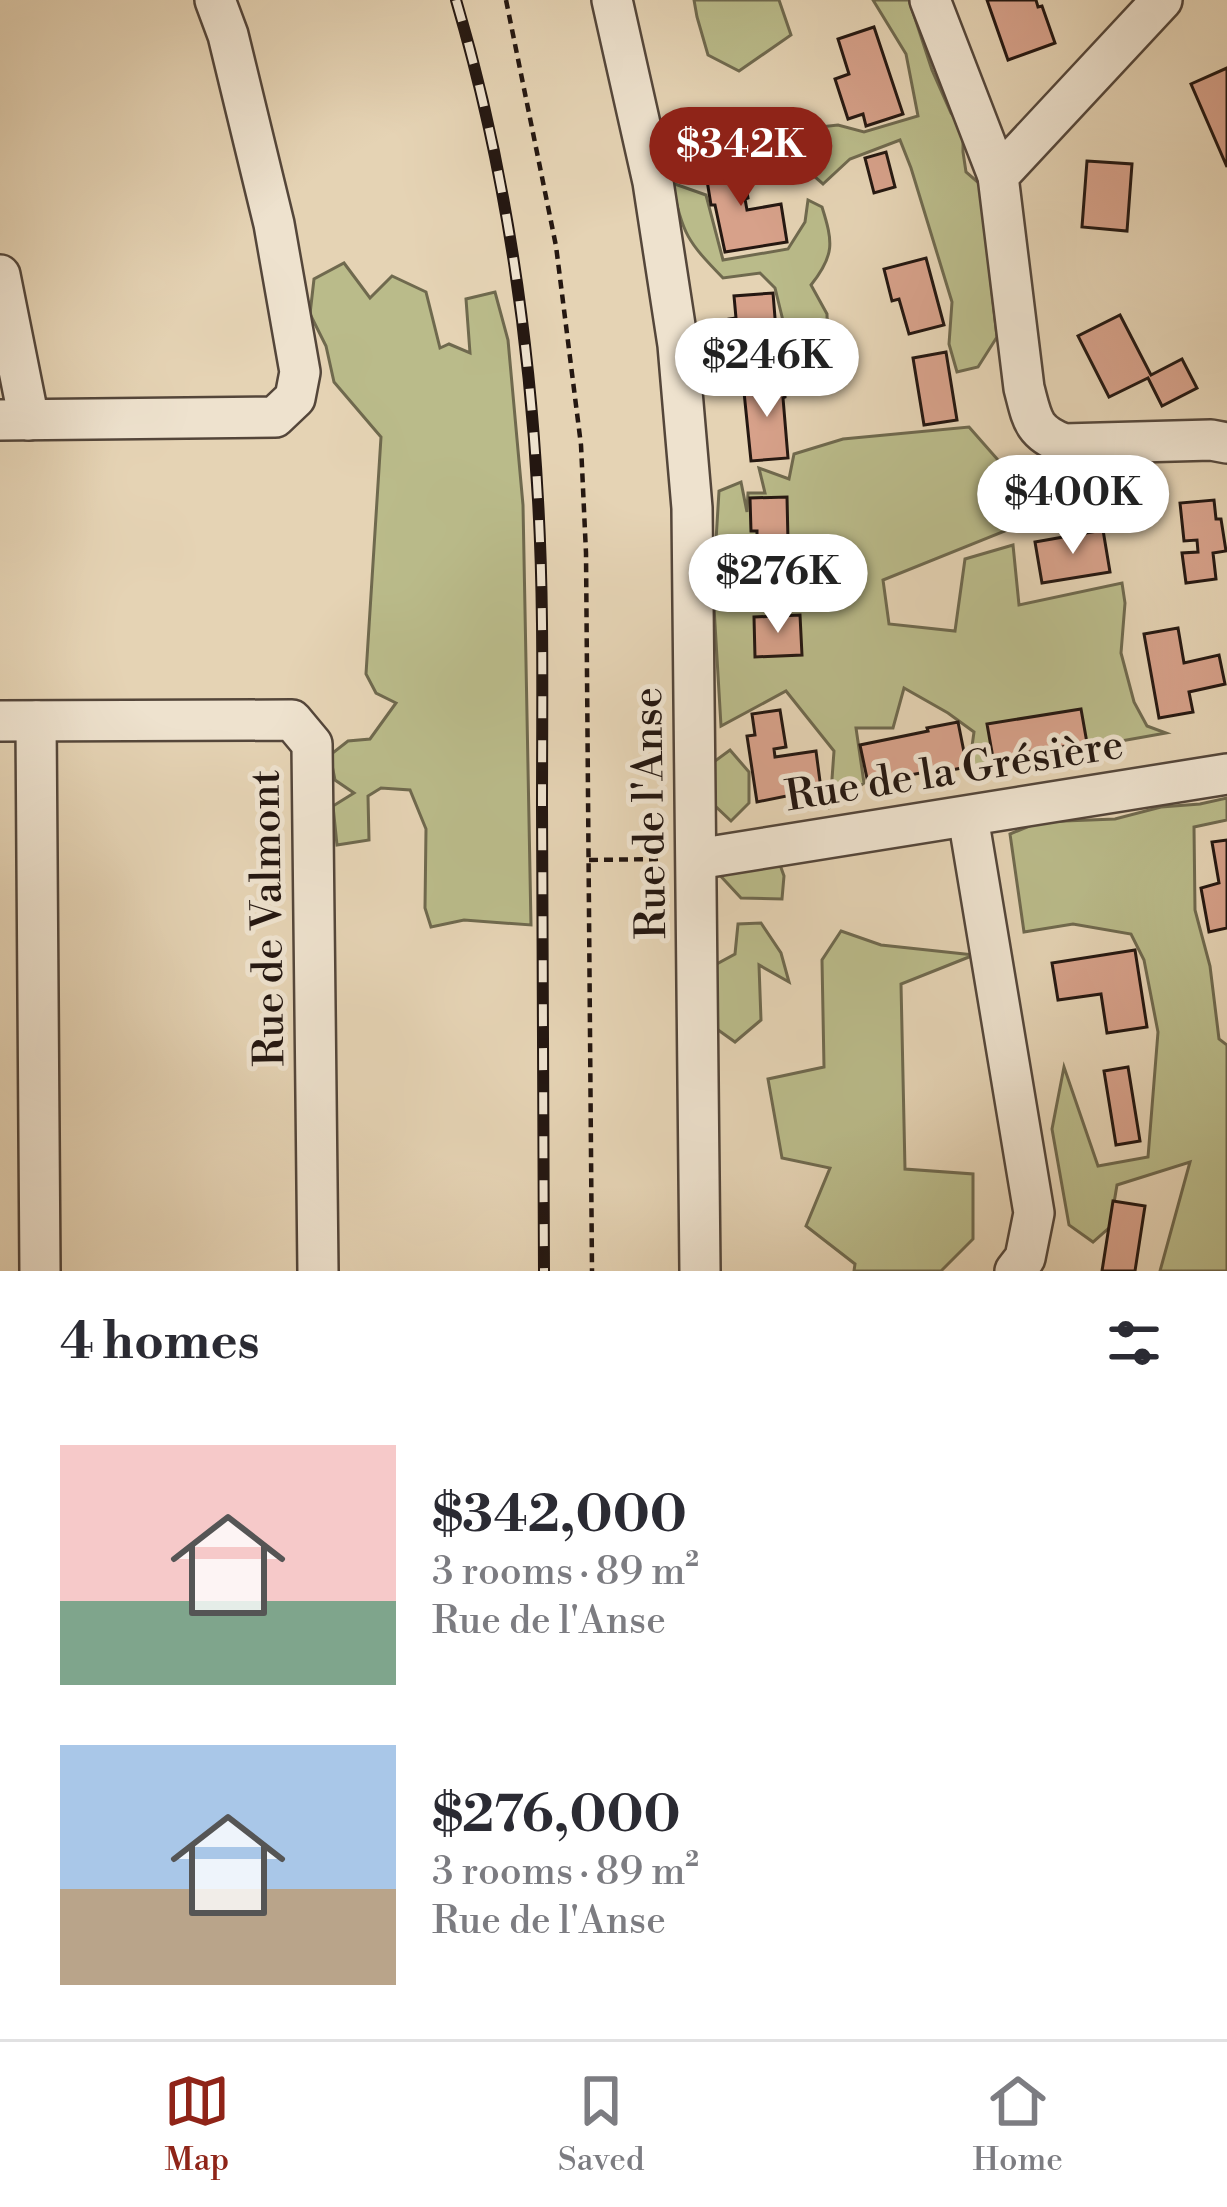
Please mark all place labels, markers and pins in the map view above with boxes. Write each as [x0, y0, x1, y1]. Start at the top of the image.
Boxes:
pin: $342K [657, 107, 825, 209]
pin: $246K [683, 318, 851, 420]
pin: $400K [989, 455, 1157, 557]
pin: $276K [694, 534, 862, 636]

